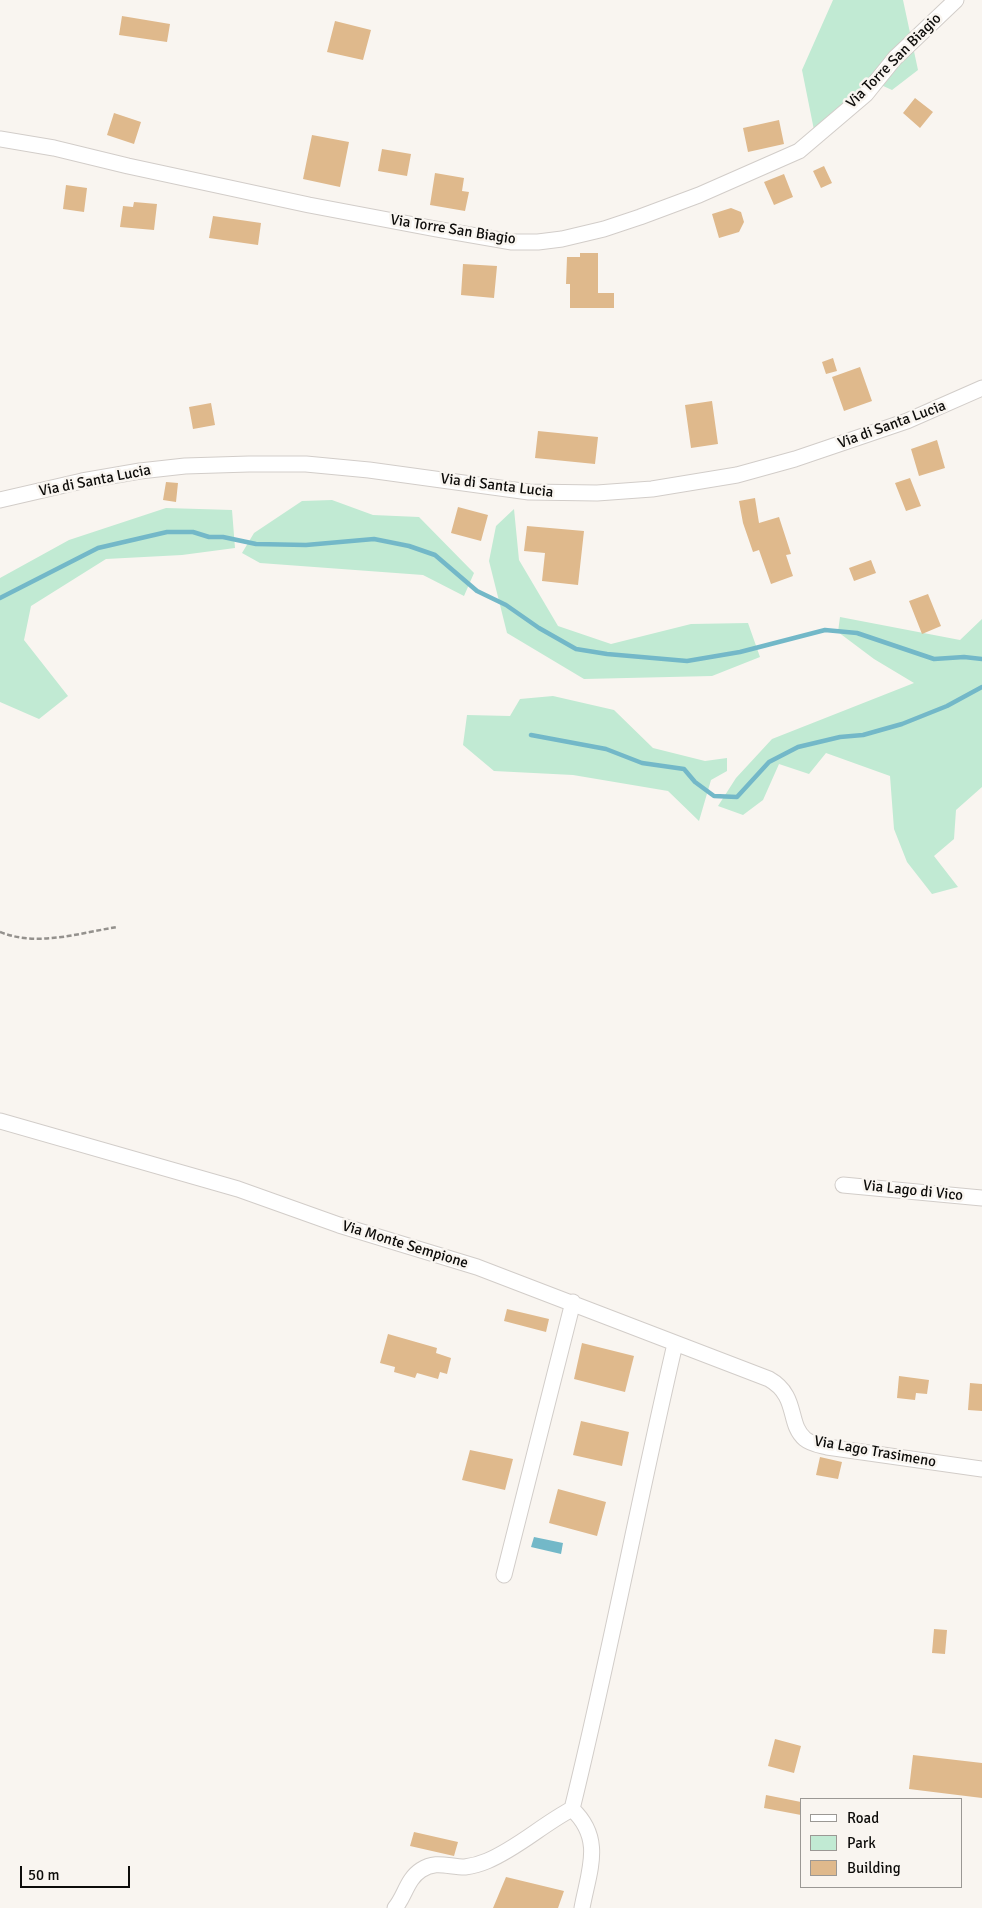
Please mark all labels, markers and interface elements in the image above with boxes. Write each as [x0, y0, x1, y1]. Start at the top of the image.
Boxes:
street label: Via Torre San Biagio [843, 10, 945, 112]
street label: Via Torre San Biagio [389, 211, 517, 249]
street label: Via di Santa Lucia [836, 397, 948, 453]
street label: Via di Santa Lucia [38, 461, 152, 501]
street label: Via di Santa Lucia [440, 470, 554, 502]
street label: Via Lago di Vico [862, 1177, 964, 1205]
street label: Via Monte Sempione [340, 1217, 470, 1273]
street label: Via Lago Trasimeno [813, 1432, 937, 1472]
legend [800, 1798, 962, 1888]
text: Road [847, 1809, 879, 1827]
text: Park [847, 1834, 876, 1852]
scale bar [22, 1856, 132, 1888]
text: Building [847, 1859, 901, 1877]
text: 50 m [28, 1866, 59, 1884]

